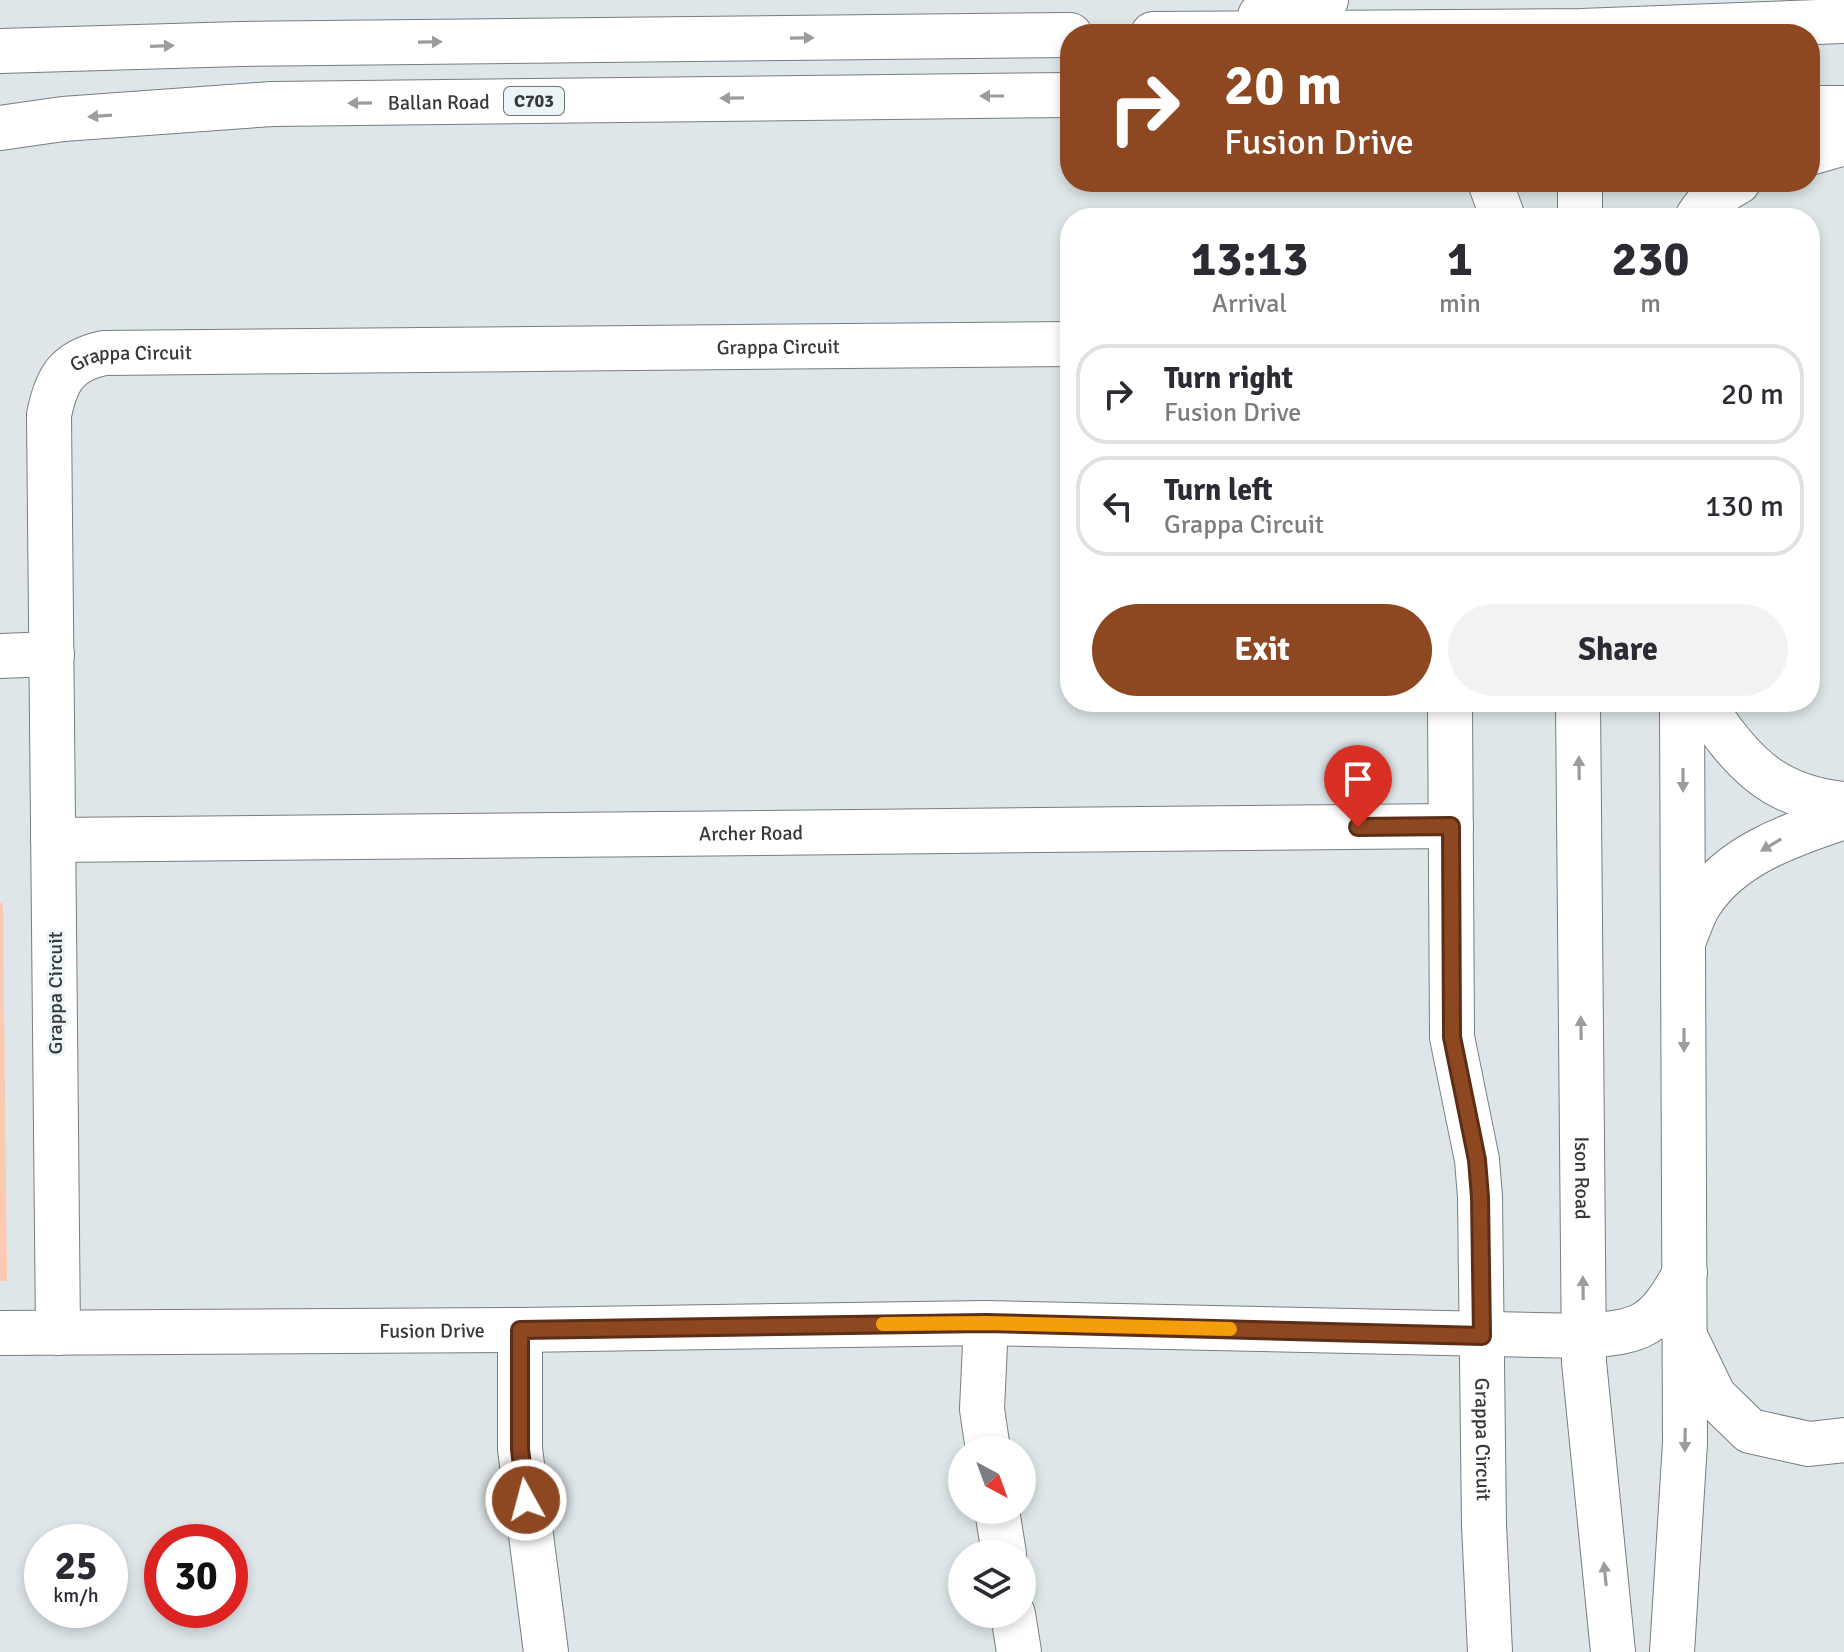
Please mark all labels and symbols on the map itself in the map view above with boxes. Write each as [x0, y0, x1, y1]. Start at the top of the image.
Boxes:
one-way arrow [790, 32, 815, 44]
one-way arrow [418, 36, 443, 48]
one-way arrow [150, 40, 175, 53]
road number: C703 [504, 87, 564, 115]
street label: Ballan Road [388, 89, 490, 115]
one-way arrow [979, 90, 1004, 102]
one-way arrow [719, 92, 744, 105]
one-way arrow [347, 96, 372, 109]
one-way arrow [88, 110, 113, 123]
street label: Grappa Circuit [717, 334, 840, 360]
street label: Grappa Circuit [65, 340, 192, 377]
pin [1324, 745, 1392, 827]
one-way arrow [1572, 755, 1585, 780]
one-way arrow [1677, 768, 1689, 793]
street label: Archer Road [699, 820, 803, 846]
one-way arrow [1760, 838, 1782, 852]
street label: Grappa Circuit [43, 931, 68, 1055]
one-way arrow [1575, 1015, 1587, 1040]
one-way arrow [1678, 1028, 1690, 1053]
street label: Ison Road [1569, 1136, 1595, 1220]
one-way arrow [1577, 1275, 1590, 1300]
street label: Fusion Drive [379, 1318, 485, 1343]
street label: Grappa Circuit [1470, 1378, 1496, 1501]
one-way arrow [1678, 1428, 1691, 1453]
north arrow [948, 1436, 1036, 1524]
position arrow [484, 1458, 568, 1542]
speed limit sign: 30 [144, 1524, 248, 1628]
one-way arrow [1599, 1561, 1612, 1586]

